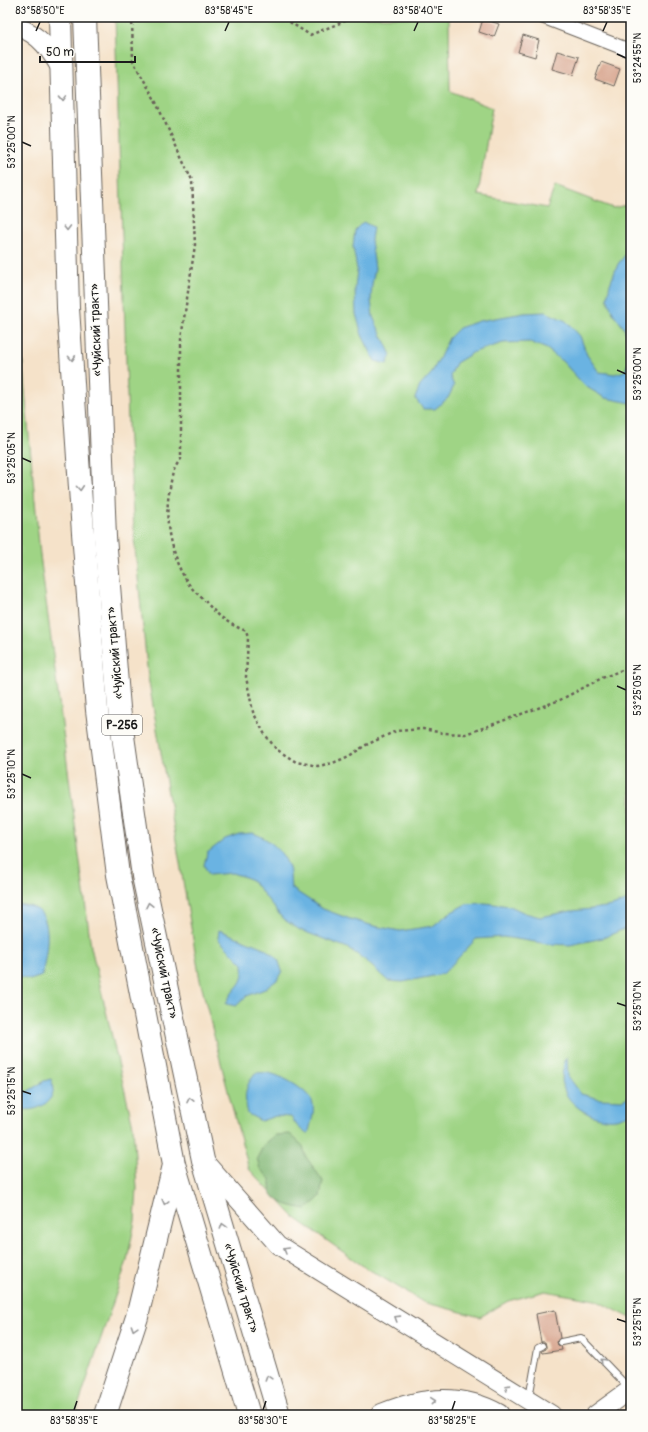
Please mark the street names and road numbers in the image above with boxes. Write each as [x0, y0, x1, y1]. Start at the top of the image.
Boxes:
street label: «Чуйский тракт» [86, 283, 106, 377]
street label: «Чуйский тракт» [103, 606, 127, 700]
road number: Р-256 [102, 715, 142, 735]
street label: «Чуйский тракт» [147, 926, 182, 1020]
street label: «Чуйский тракт» [220, 1241, 262, 1335]

